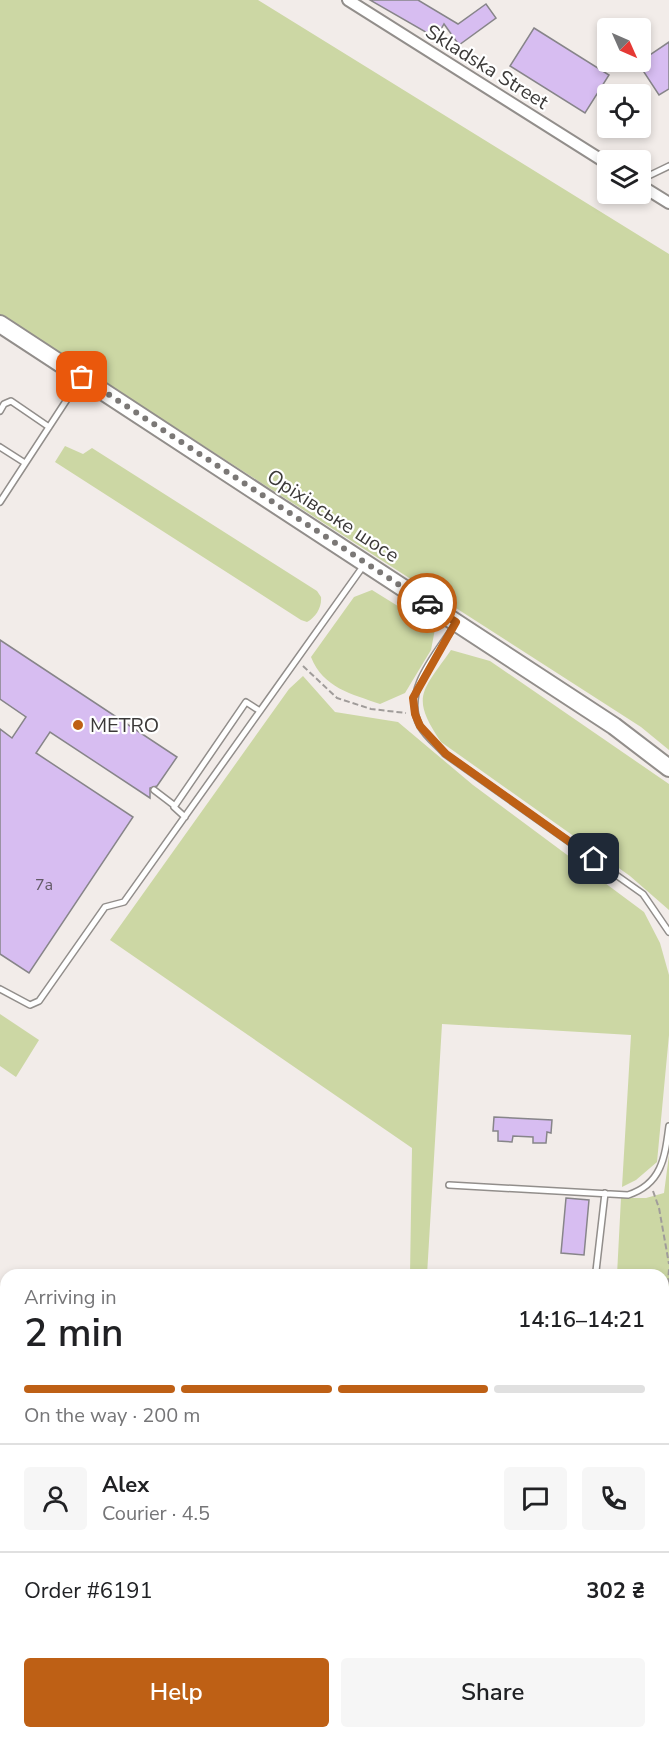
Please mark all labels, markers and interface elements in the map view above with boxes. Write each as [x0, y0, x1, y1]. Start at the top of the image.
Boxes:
street label: Skladska Street [420, 18, 554, 116]
north arrow [597, 18, 651, 72]
map controls [597, 18, 651, 204]
button: locate [597, 84, 651, 138]
button: layers [597, 150, 651, 204]
pin [56, 351, 107, 402]
icon: bag [65, 360, 98, 393]
street label: Оріхівське шосе [262, 463, 404, 569]
courier [397, 573, 457, 633]
icon: car [411, 587, 444, 620]
place label: METRO [90, 712, 159, 739]
marker: METRO [71, 718, 85, 732]
pin [568, 833, 619, 884]
icon: home [577, 842, 610, 875]
house number: 7а [35, 874, 53, 896]
text: Arriving in [24, 1284, 117, 1311]
text: 14:16–14:21 [518, 1305, 645, 1335]
text: 2 min [24, 1307, 123, 1360]
text: On the way · 200 m [24, 1402, 200, 1429]
button: person [24, 1467, 87, 1530]
button: chat [504, 1467, 567, 1530]
button: phone [582, 1467, 645, 1530]
text: Alex [102, 1470, 149, 1500]
text: Courier · 4.5 [102, 1500, 210, 1527]
text: Order #6191 [24, 1576, 153, 1606]
text: 302 ₴ [586, 1576, 645, 1606]
button: Help [24, 1658, 329, 1727]
button: Share [341, 1658, 645, 1727]

